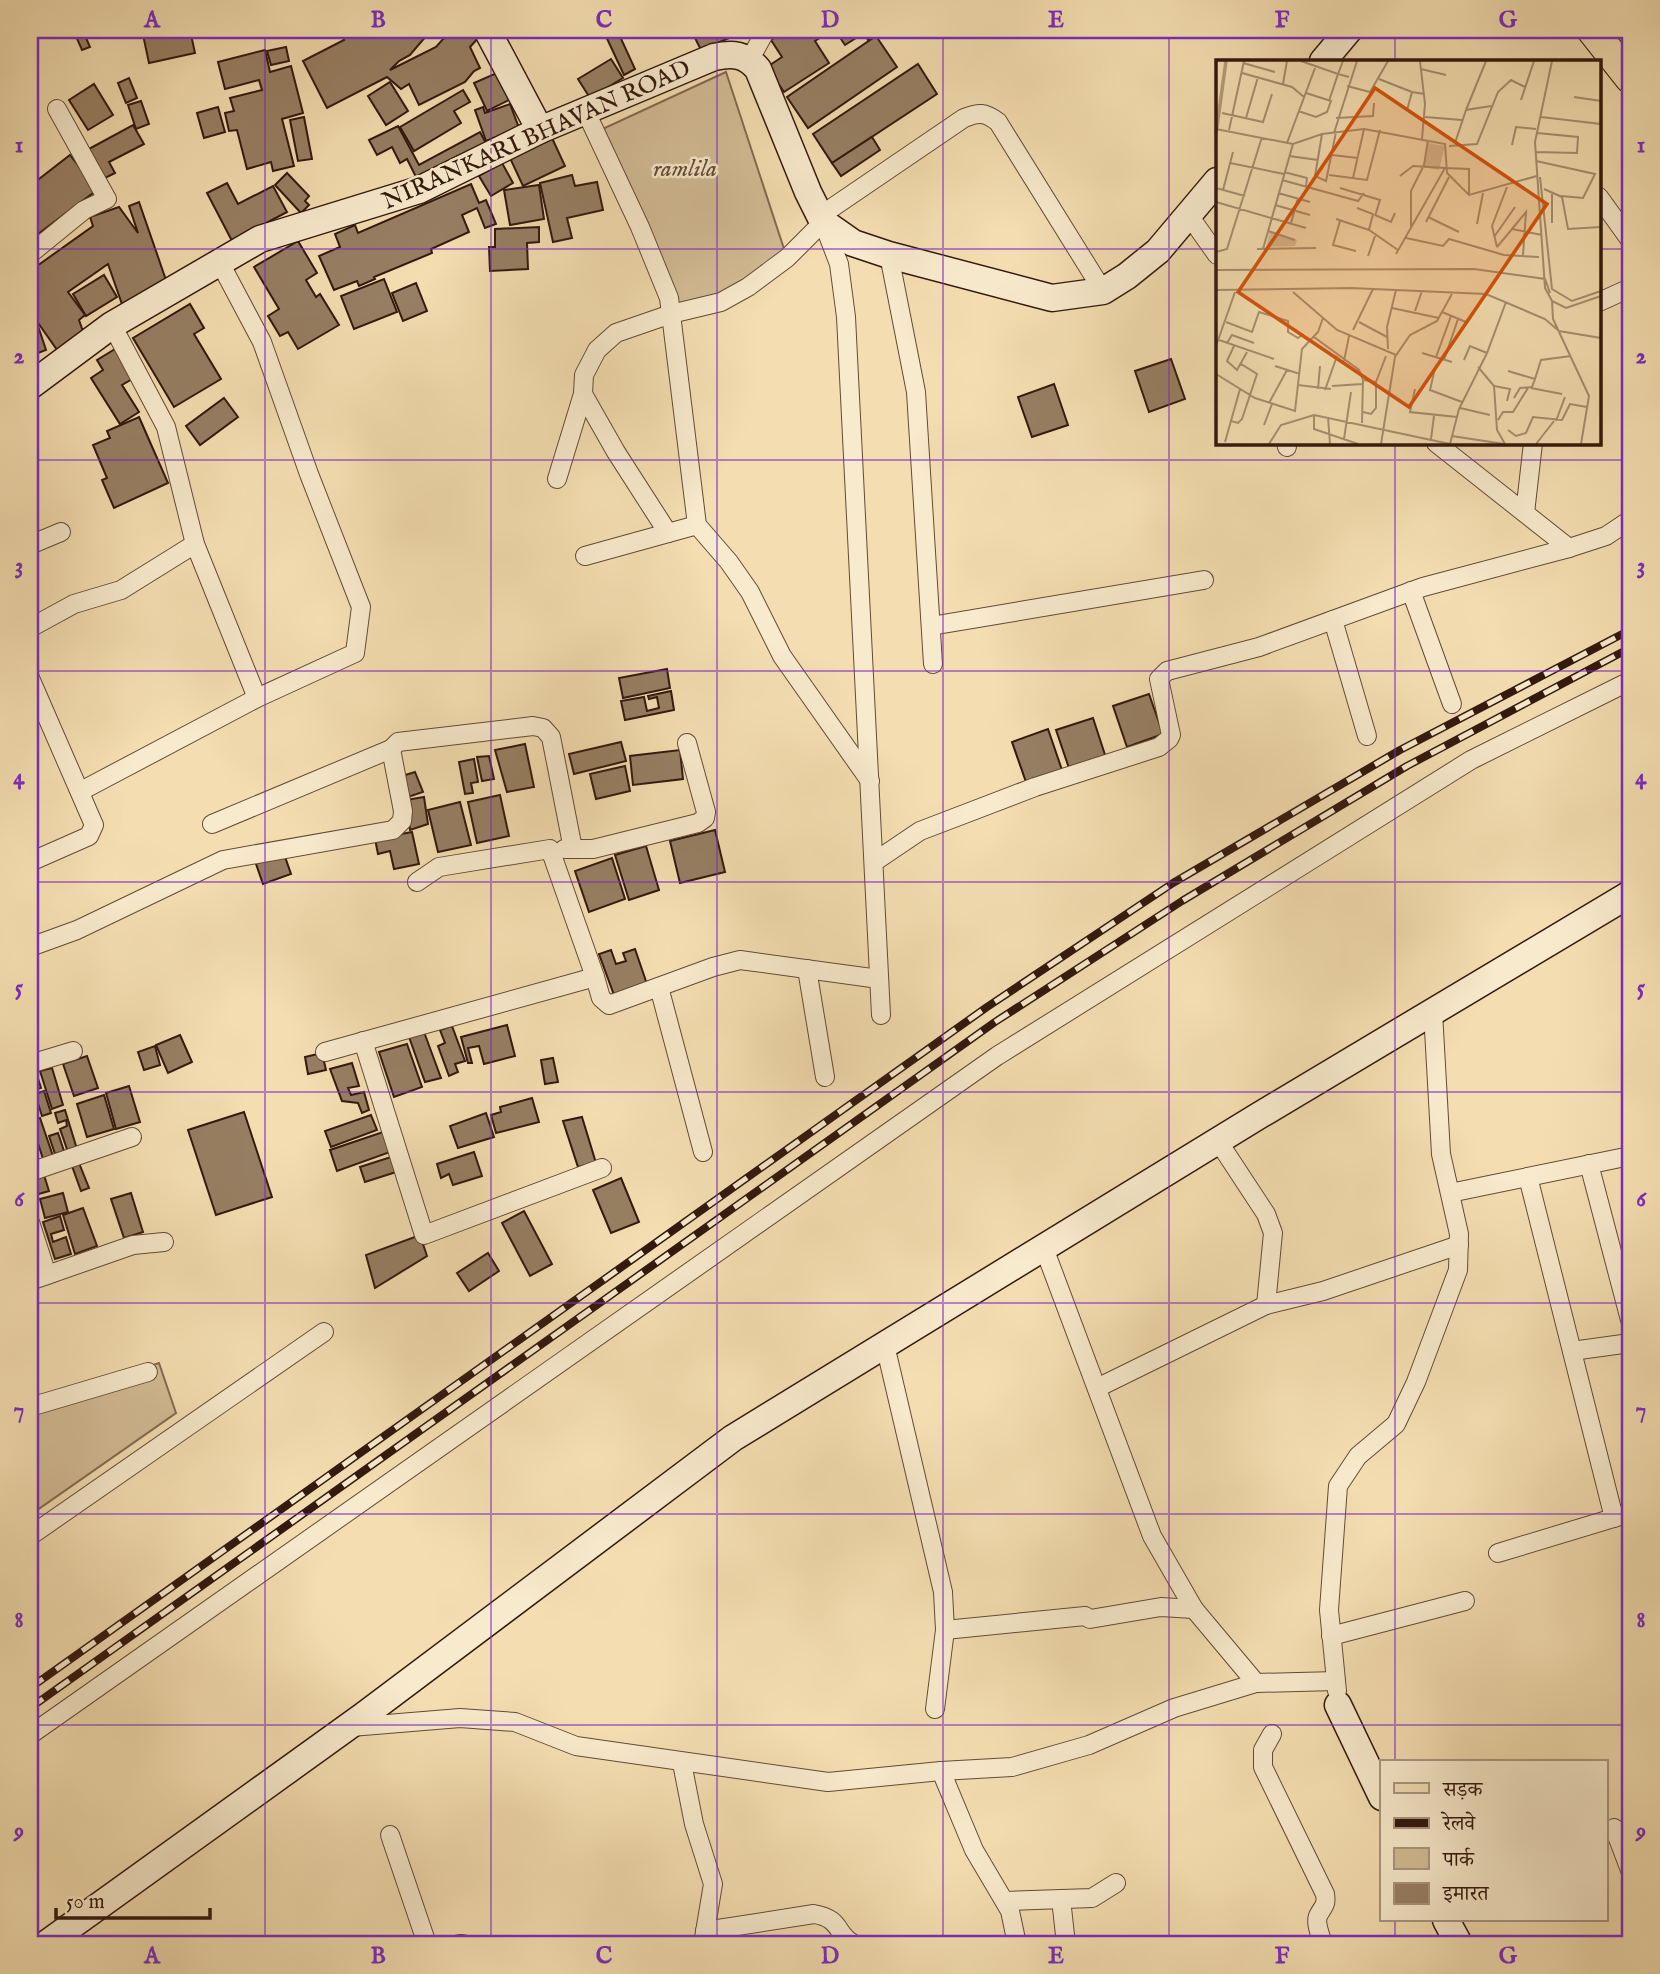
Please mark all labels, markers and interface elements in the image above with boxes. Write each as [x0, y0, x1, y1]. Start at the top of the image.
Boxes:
text: A [143, 6, 161, 35]
text: B [370, 6, 386, 35]
text: C [596, 6, 613, 35]
text: D [821, 6, 839, 35]
text: E [1048, 6, 1064, 35]
text: F [1275, 6, 1290, 35]
text: G [1499, 6, 1518, 35]
street label: NIRANKARI BHAVAN ROAD [378, 53, 696, 218]
inset map [1216, 60, 1600, 444]
text: 1 [15, 131, 23, 160]
text: 1 [1637, 131, 1645, 160]
park label: ramlila [653, 154, 717, 185]
text: 2 [14, 342, 25, 371]
text: 2 [1636, 342, 1647, 371]
text: 3 [15, 552, 23, 581]
text: 3 [1637, 552, 1645, 581]
text: 4 [13, 763, 25, 792]
text: 4 [1635, 763, 1647, 792]
text: 5 [15, 974, 24, 1003]
text: 5 [1637, 974, 1646, 1003]
text: 6 [14, 1185, 25, 1214]
text: 6 [1636, 1185, 1647, 1214]
text: 7 [14, 1396, 24, 1425]
text: 7 [1636, 1396, 1646, 1425]
text: 8 [14, 1606, 24, 1635]
text: 8 [1636, 1606, 1646, 1635]
legend [1380, 1760, 1608, 1922]
text: सड़क [1442, 1777, 1483, 1804]
text: रेलवे [1440, 1811, 1477, 1838]
text: 9 [13, 1817, 24, 1846]
text: 9 [1635, 1817, 1646, 1846]
text: पार्क [1442, 1847, 1475, 1874]
scale bar [56, 1876, 210, 1920]
text: इमारत [1442, 1881, 1490, 1908]
text: 50 m [66, 1889, 105, 1916]
text: A [143, 1942, 161, 1971]
text: B [370, 1942, 386, 1971]
text: C [596, 1942, 613, 1971]
text: D [821, 1942, 839, 1971]
text: E [1048, 1942, 1064, 1971]
text: F [1275, 1942, 1290, 1971]
text: G [1499, 1942, 1518, 1971]

